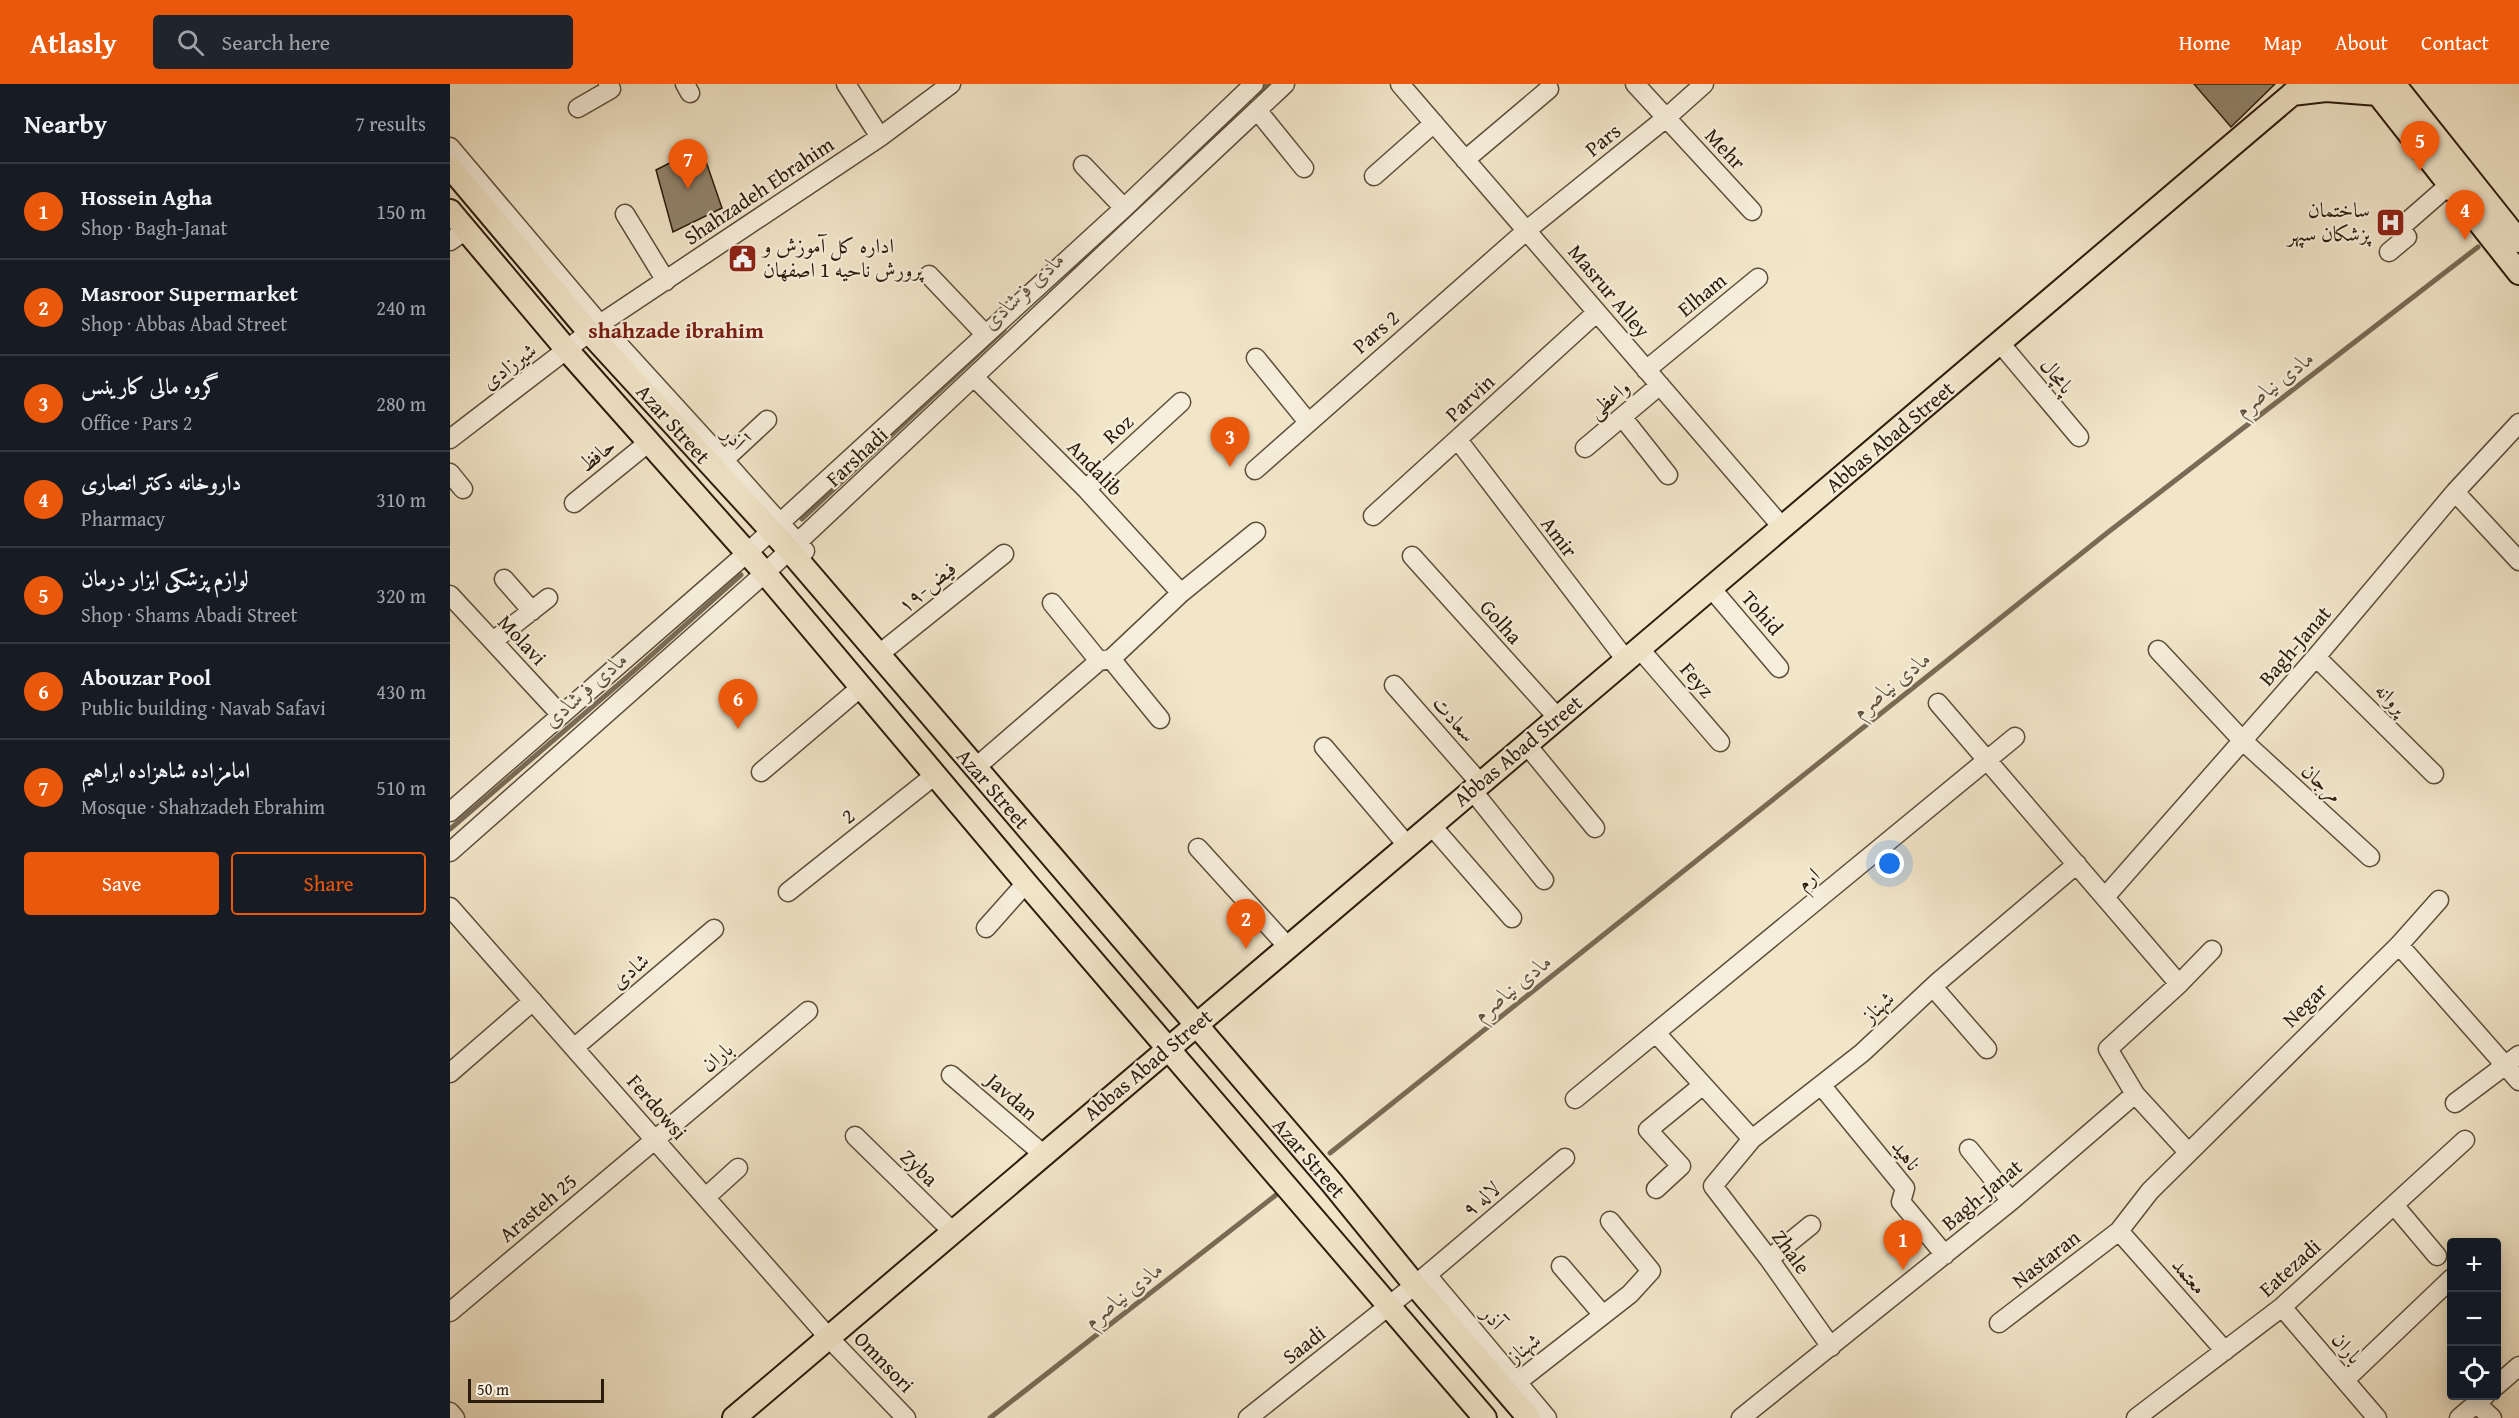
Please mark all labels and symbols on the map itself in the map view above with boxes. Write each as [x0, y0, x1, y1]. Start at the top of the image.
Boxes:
street label: Pars [1578, 116, 1627, 164]
street label: Mehr [1698, 121, 1753, 177]
pin: 5 [2400, 122, 2440, 171]
street label: Shahzadeh Ebrahim [677, 129, 840, 252]
pin: 7 [668, 140, 708, 189]
pin: 4 [2446, 190, 2484, 240]
place label: ساختمان پزشکان سپهر [2286, 194, 2372, 249]
hospital icon: ساختمان پزشکان سپهر [2375, 206, 2407, 238]
place label: اداره کل آموزش و پرورش ناحیه 1 اصفهان [761, 230, 925, 285]
street label: Masrur Alley [1561, 237, 1658, 345]
public building icon: اداره کل آموزش و پرورش ناحیه 1 اصفهان [726, 242, 758, 274]
water label: مادی فرشادی [974, 243, 1072, 337]
street label: Elham [1670, 265, 1733, 324]
street label: Pars 2 [1346, 303, 1406, 361]
district label: shahzade ibrahim [588, 314, 764, 346]
street label: شیرزادی [475, 335, 543, 397]
water label: مادی نیاصرم [2227, 342, 2323, 427]
street label: پامچال [2033, 351, 2082, 401]
street label: Parvin [1438, 366, 1502, 429]
street label: واعظی [1581, 372, 1637, 426]
street label: Abbas Abad Street [1818, 373, 1961, 500]
street label: Azar Street [629, 377, 718, 471]
street label: Roz [1095, 406, 1140, 451]
street label: آذر [714, 417, 755, 458]
pin: 3 [1210, 418, 1250, 467]
street label: Farshadi [819, 420, 895, 494]
street label: حافظ [572, 430, 622, 479]
street label: Andalib [1060, 432, 1130, 503]
street label: Amir [1534, 510, 1585, 564]
street label: ۱۹-فیض [891, 553, 963, 620]
street label: Tohid [1734, 583, 1791, 643]
street label: Golha [1473, 592, 1530, 651]
street label: Bagh-Janat [2251, 598, 2339, 692]
street label: Molavi [491, 607, 554, 672]
water label: مادی نیاصرم [1845, 642, 1940, 729]
water label: مادی فرشادی [536, 643, 634, 735]
street label: Feyz [1673, 655, 1722, 705]
street label: پروانه [2368, 675, 2416, 724]
pin: 6 [718, 680, 758, 729]
street label: Abbas Abad Street [1446, 687, 1589, 814]
street label: سعادت [1425, 688, 1484, 749]
street label: Azar Street [949, 741, 1038, 836]
street label: مرجان [2295, 755, 2350, 810]
street label: 2 [834, 800, 861, 831]
your location [1875, 849, 1904, 878]
street label: ارم [1789, 860, 1828, 900]
pin: 2 [1226, 900, 1266, 949]
street label: شادی [604, 945, 656, 996]
water label: مادی نیاصرم [1466, 945, 1561, 1032]
street label: Negar [2275, 975, 2334, 1034]
street label: شهناز [1853, 983, 1901, 1031]
street label: Abbas Abad Street [1076, 1001, 1219, 1128]
street label: باران [694, 1034, 740, 1079]
street label: Javdan [977, 1063, 1045, 1128]
street label: Ferdowsi [620, 1067, 695, 1147]
street label: Azar Street [1265, 1110, 1354, 1205]
street label: ناهید [1884, 1132, 1929, 1177]
street label: Zyba [893, 1142, 945, 1194]
street label: Bagh-Janat [1935, 1151, 2029, 1238]
street label: Arasteh 25 [492, 1166, 583, 1249]
street label: ۹ لاله [1455, 1173, 1507, 1224]
pin: 1 [1884, 1220, 1922, 1270]
street label: Nastaran [2005, 1222, 2087, 1295]
street label: Zhale [1765, 1223, 1818, 1281]
street label: Eatezadi [2252, 1231, 2328, 1304]
street label: معتمد [2164, 1250, 2214, 1301]
water label: مادی نیاصرم [1076, 1253, 1172, 1338]
street label: آذر [1473, 1298, 1514, 1338]
street label: Saadi [1276, 1318, 1332, 1371]
street label: Omnsori [847, 1324, 922, 1400]
street label: شهناز [1499, 1325, 1547, 1372]
street label: باران [2325, 1325, 2370, 1371]
scale bar [468, 1376, 604, 1404]

